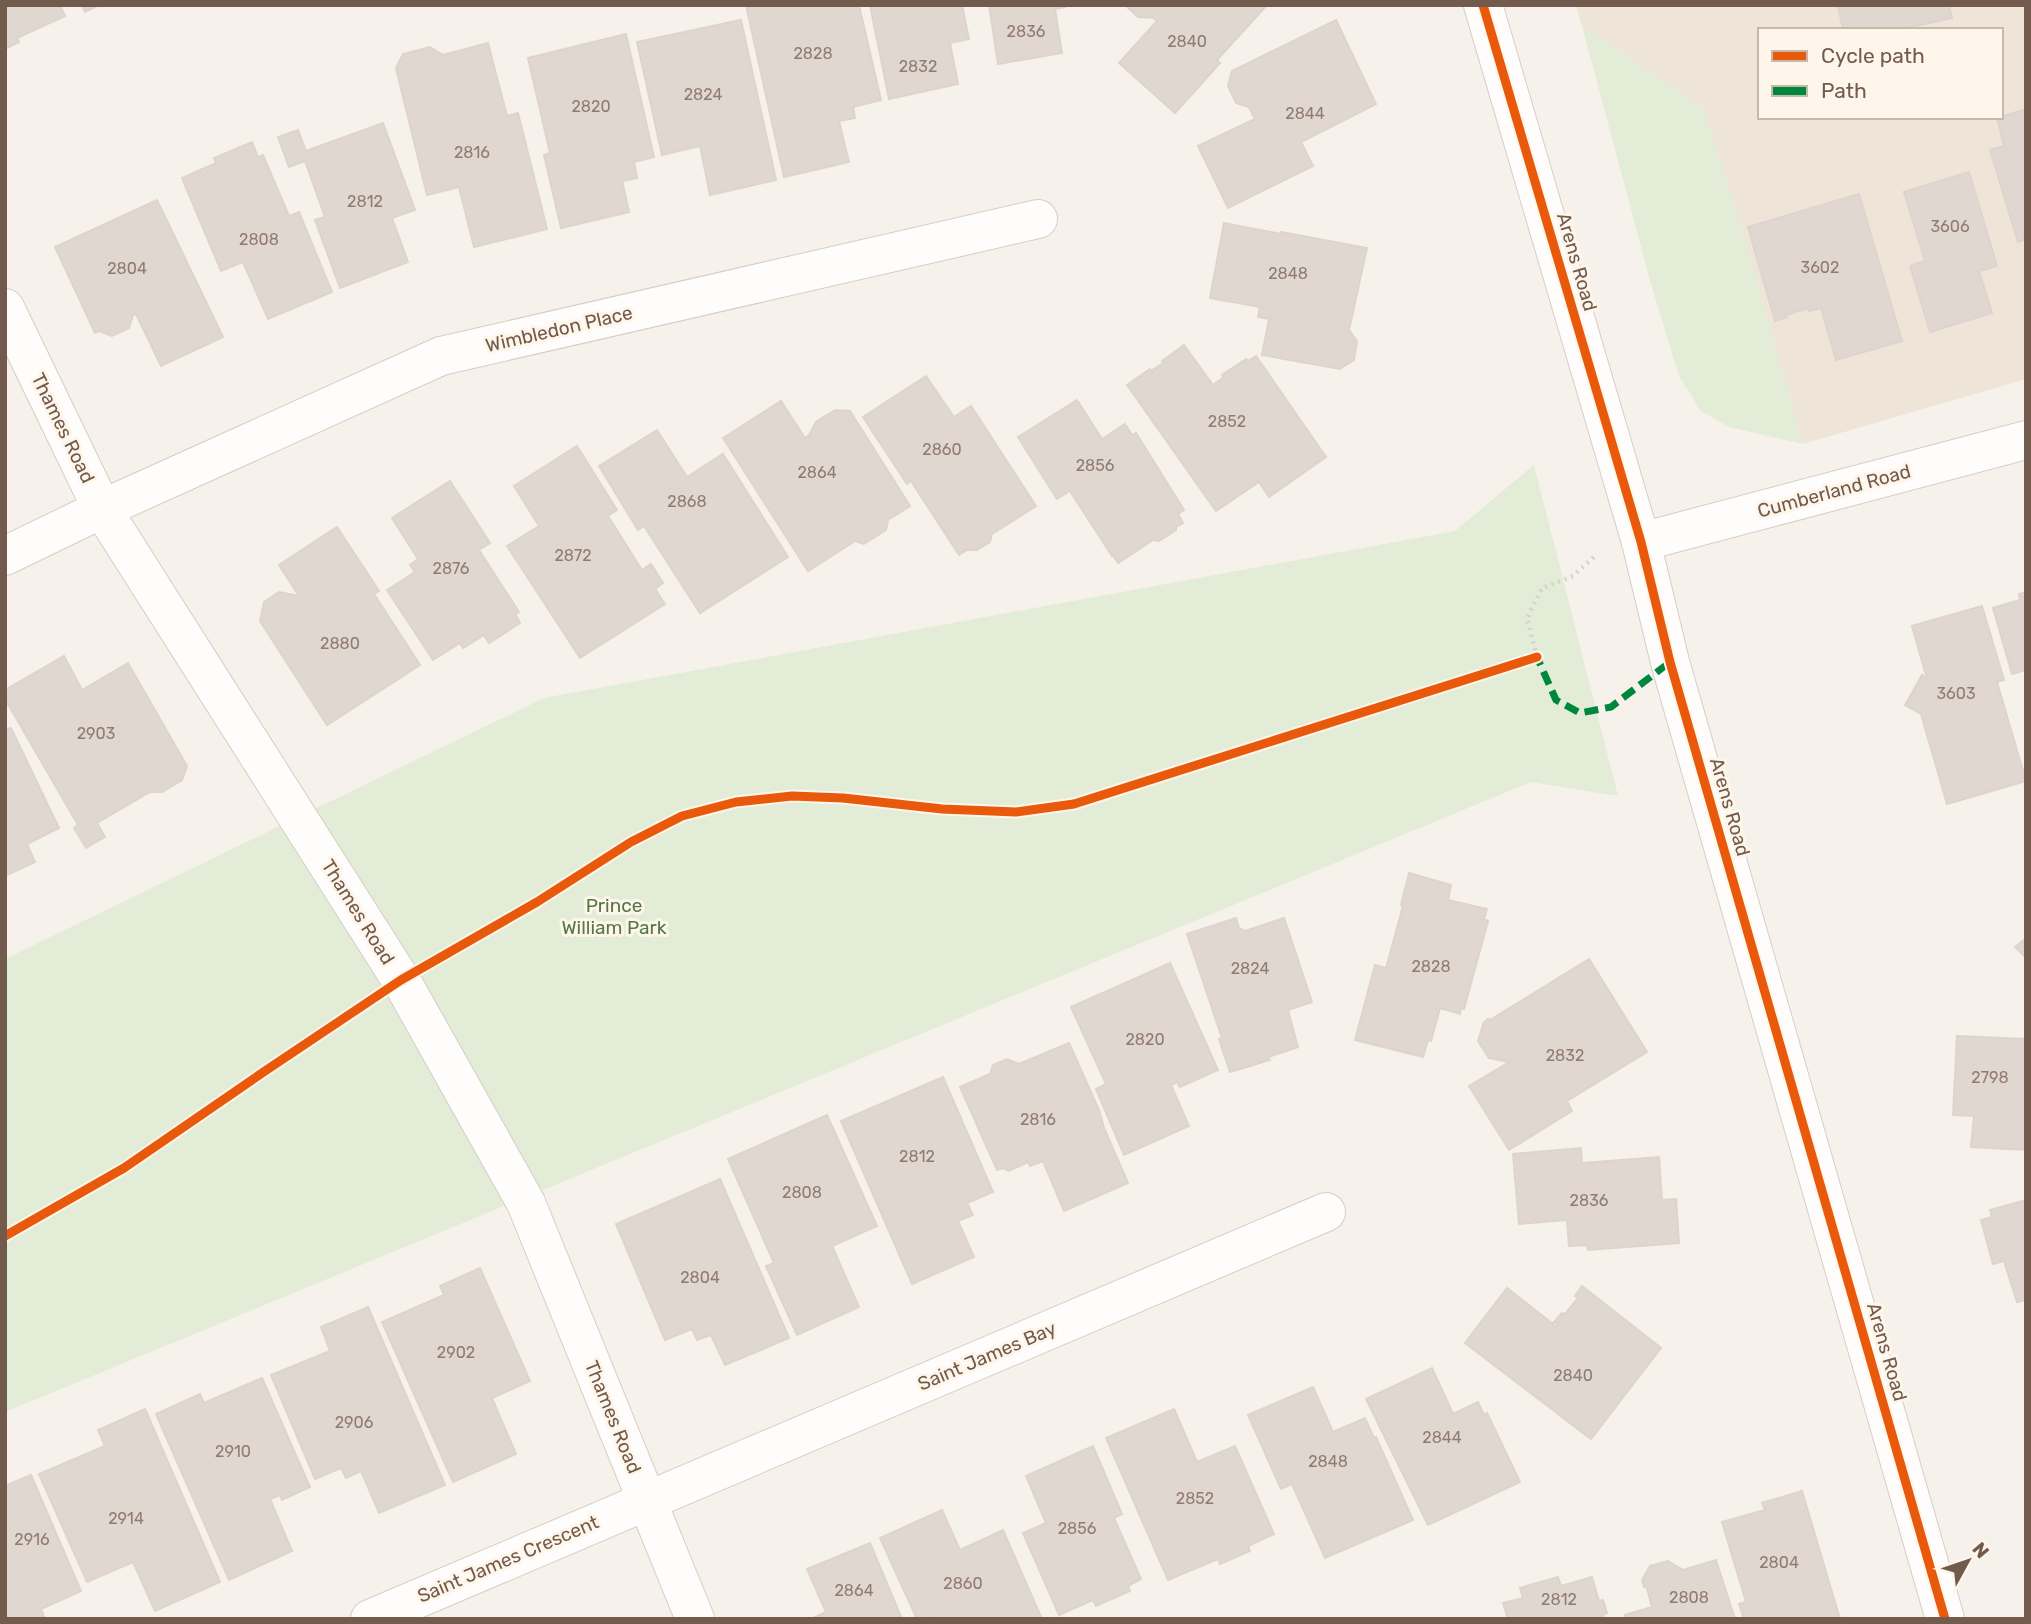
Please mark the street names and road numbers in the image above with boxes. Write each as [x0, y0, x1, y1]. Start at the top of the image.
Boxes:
street label: Arens Road [1552, 210, 1602, 314]
street label: Wimbledon Place [483, 301, 635, 357]
street label: Thames Road [26, 369, 100, 487]
street label: Cumberland Road [1755, 459, 1913, 523]
street label: Arens Road [1705, 755, 1755, 859]
street label: Thames Road [317, 855, 399, 969]
street label: Arens Road [1862, 1300, 1912, 1404]
street label: Saint James Bay [914, 1316, 1060, 1396]
street label: Thames Road [580, 1357, 646, 1477]
street label: Saint James Crescent [414, 1510, 603, 1608]

